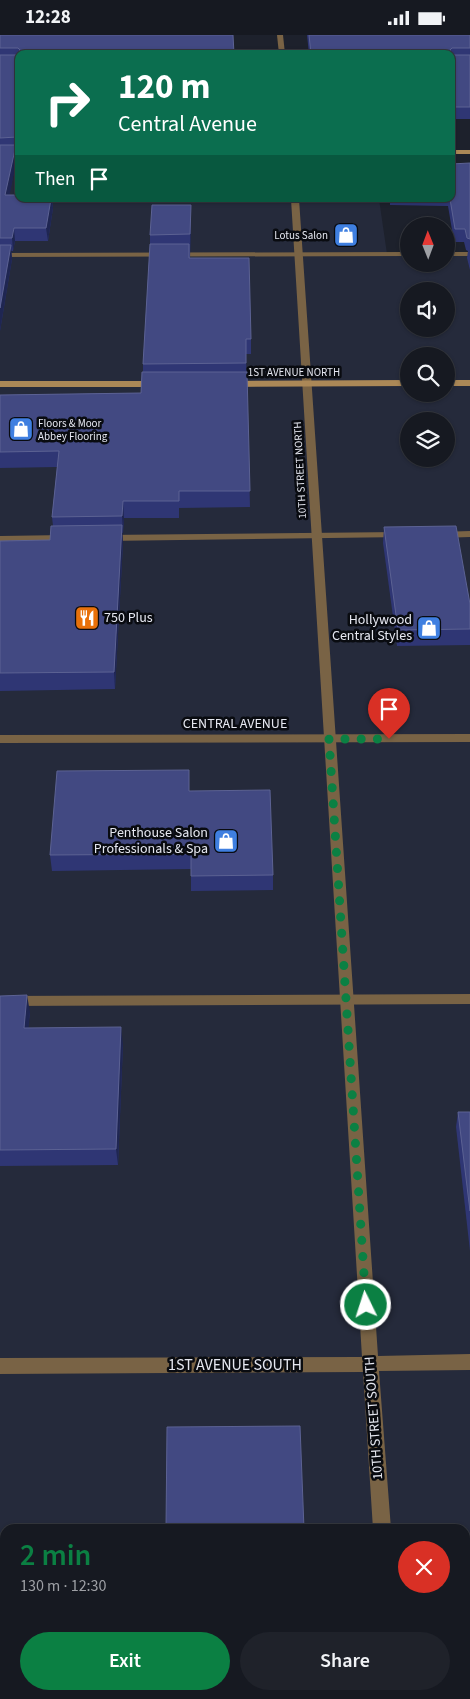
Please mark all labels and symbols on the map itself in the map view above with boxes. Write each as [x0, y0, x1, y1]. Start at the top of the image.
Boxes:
north arrow [400, 217, 455, 273]
shop icon: Lotus Salon [333, 222, 359, 248]
place label: Lotus Salon [274, 228, 328, 243]
street label: 1ST AVENUE NORTH [248, 365, 340, 380]
shop icon: Floors & Moor Abbey Flooring [8, 416, 34, 442]
place label: Floors & Moor Abbey Flooring [38, 416, 108, 444]
street label: 10TH STREET NORTH [290, 421, 310, 519]
restaurant icon: 750 Plus [74, 605, 100, 631]
place label: 750 Plus [104, 608, 153, 628]
place label: Hollywood Central Styles [332, 610, 412, 646]
shop icon: Hollywood Central Styles [416, 615, 442, 641]
pin [368, 688, 410, 739]
street label: CENTRAL AVENUE [183, 714, 287, 734]
place label: Penthouse Salon Professionals & Spa [94, 823, 208, 859]
shop icon: Penthouse Salon Professionals & Spa [213, 828, 239, 854]
position arrow [339, 1278, 391, 1330]
street label: 1ST AVENUE SOUTH [168, 1354, 302, 1376]
street label: 10TH STREET SOUTH [360, 1356, 388, 1480]

